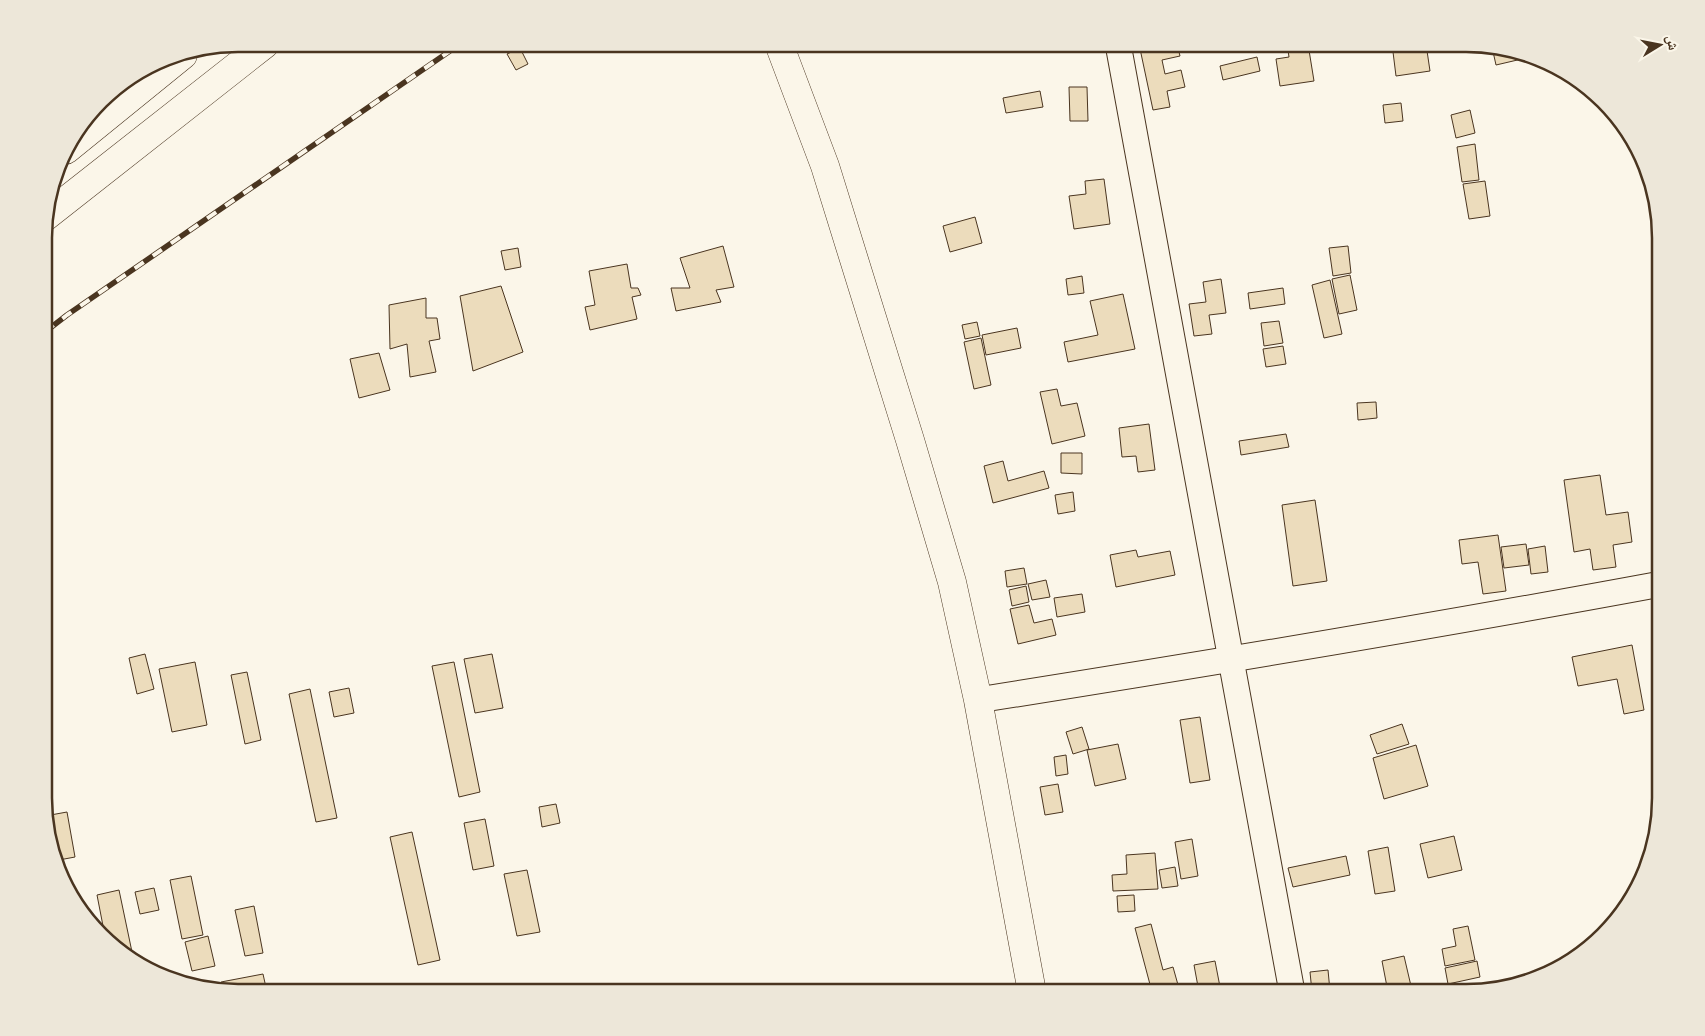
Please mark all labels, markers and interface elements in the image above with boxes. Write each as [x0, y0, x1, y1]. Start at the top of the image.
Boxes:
north arrow [1635, 20, 1685, 70]
text: ش [1663, 34, 1684, 52]

